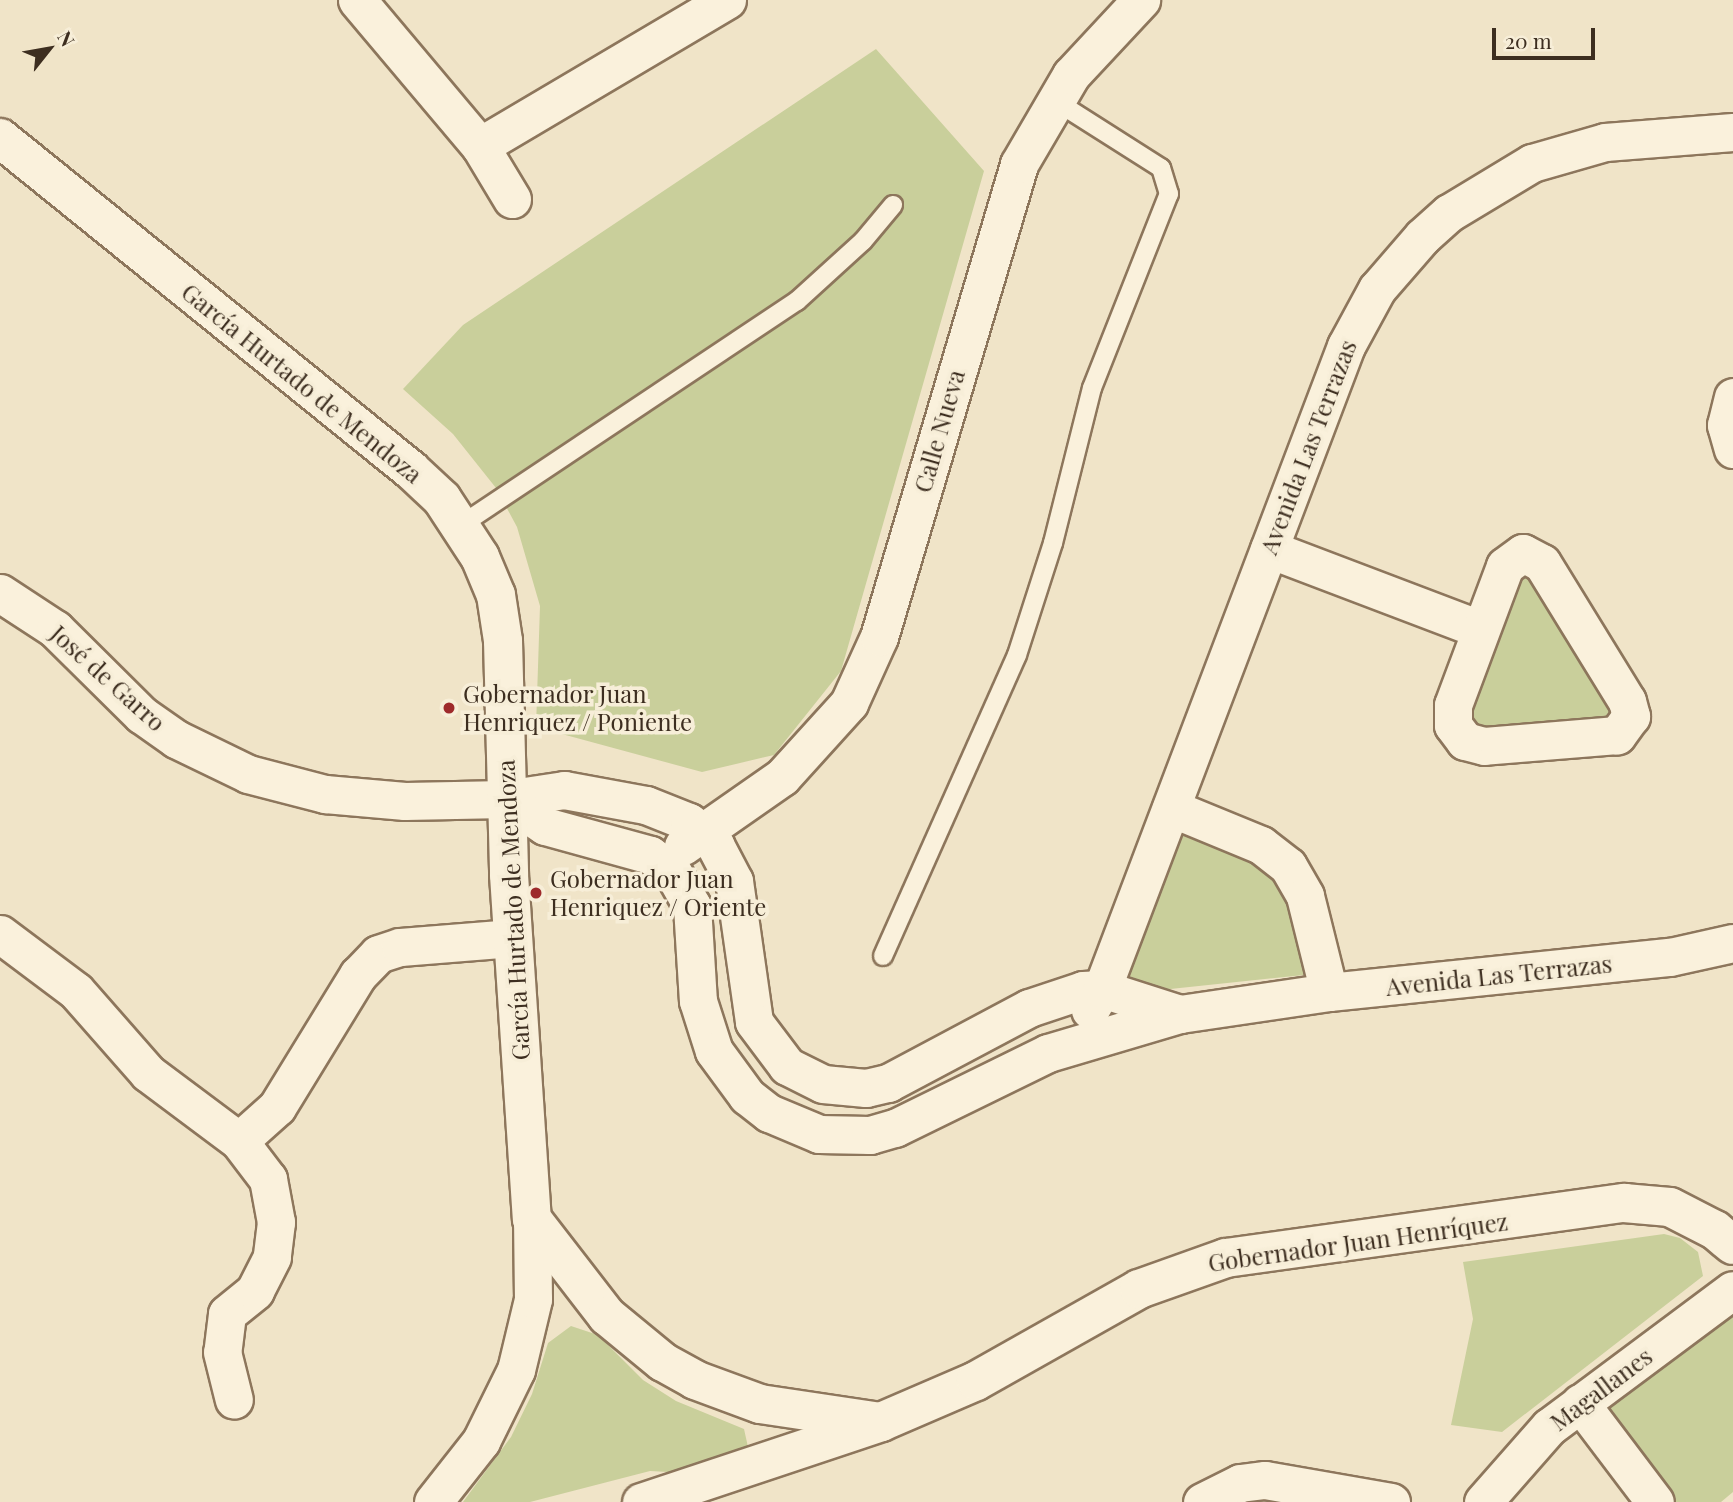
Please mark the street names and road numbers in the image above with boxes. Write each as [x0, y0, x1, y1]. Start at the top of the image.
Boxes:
street label: García Hurtado de Mendoza [176, 277, 428, 489]
street label: Avenida Las Terrazas [1254, 335, 1362, 559]
street label: Calle Nueva [908, 366, 970, 496]
street label: José de Garro [45, 619, 171, 737]
street label: García Hurtado de Mendoza [491, 759, 535, 1061]
street label: Avenida Las Terrazas [1384, 949, 1614, 1001]
street label: Gobernador Juan Henríquez [1206, 1207, 1510, 1277]
street label: Magallanes [1544, 1341, 1658, 1437]

